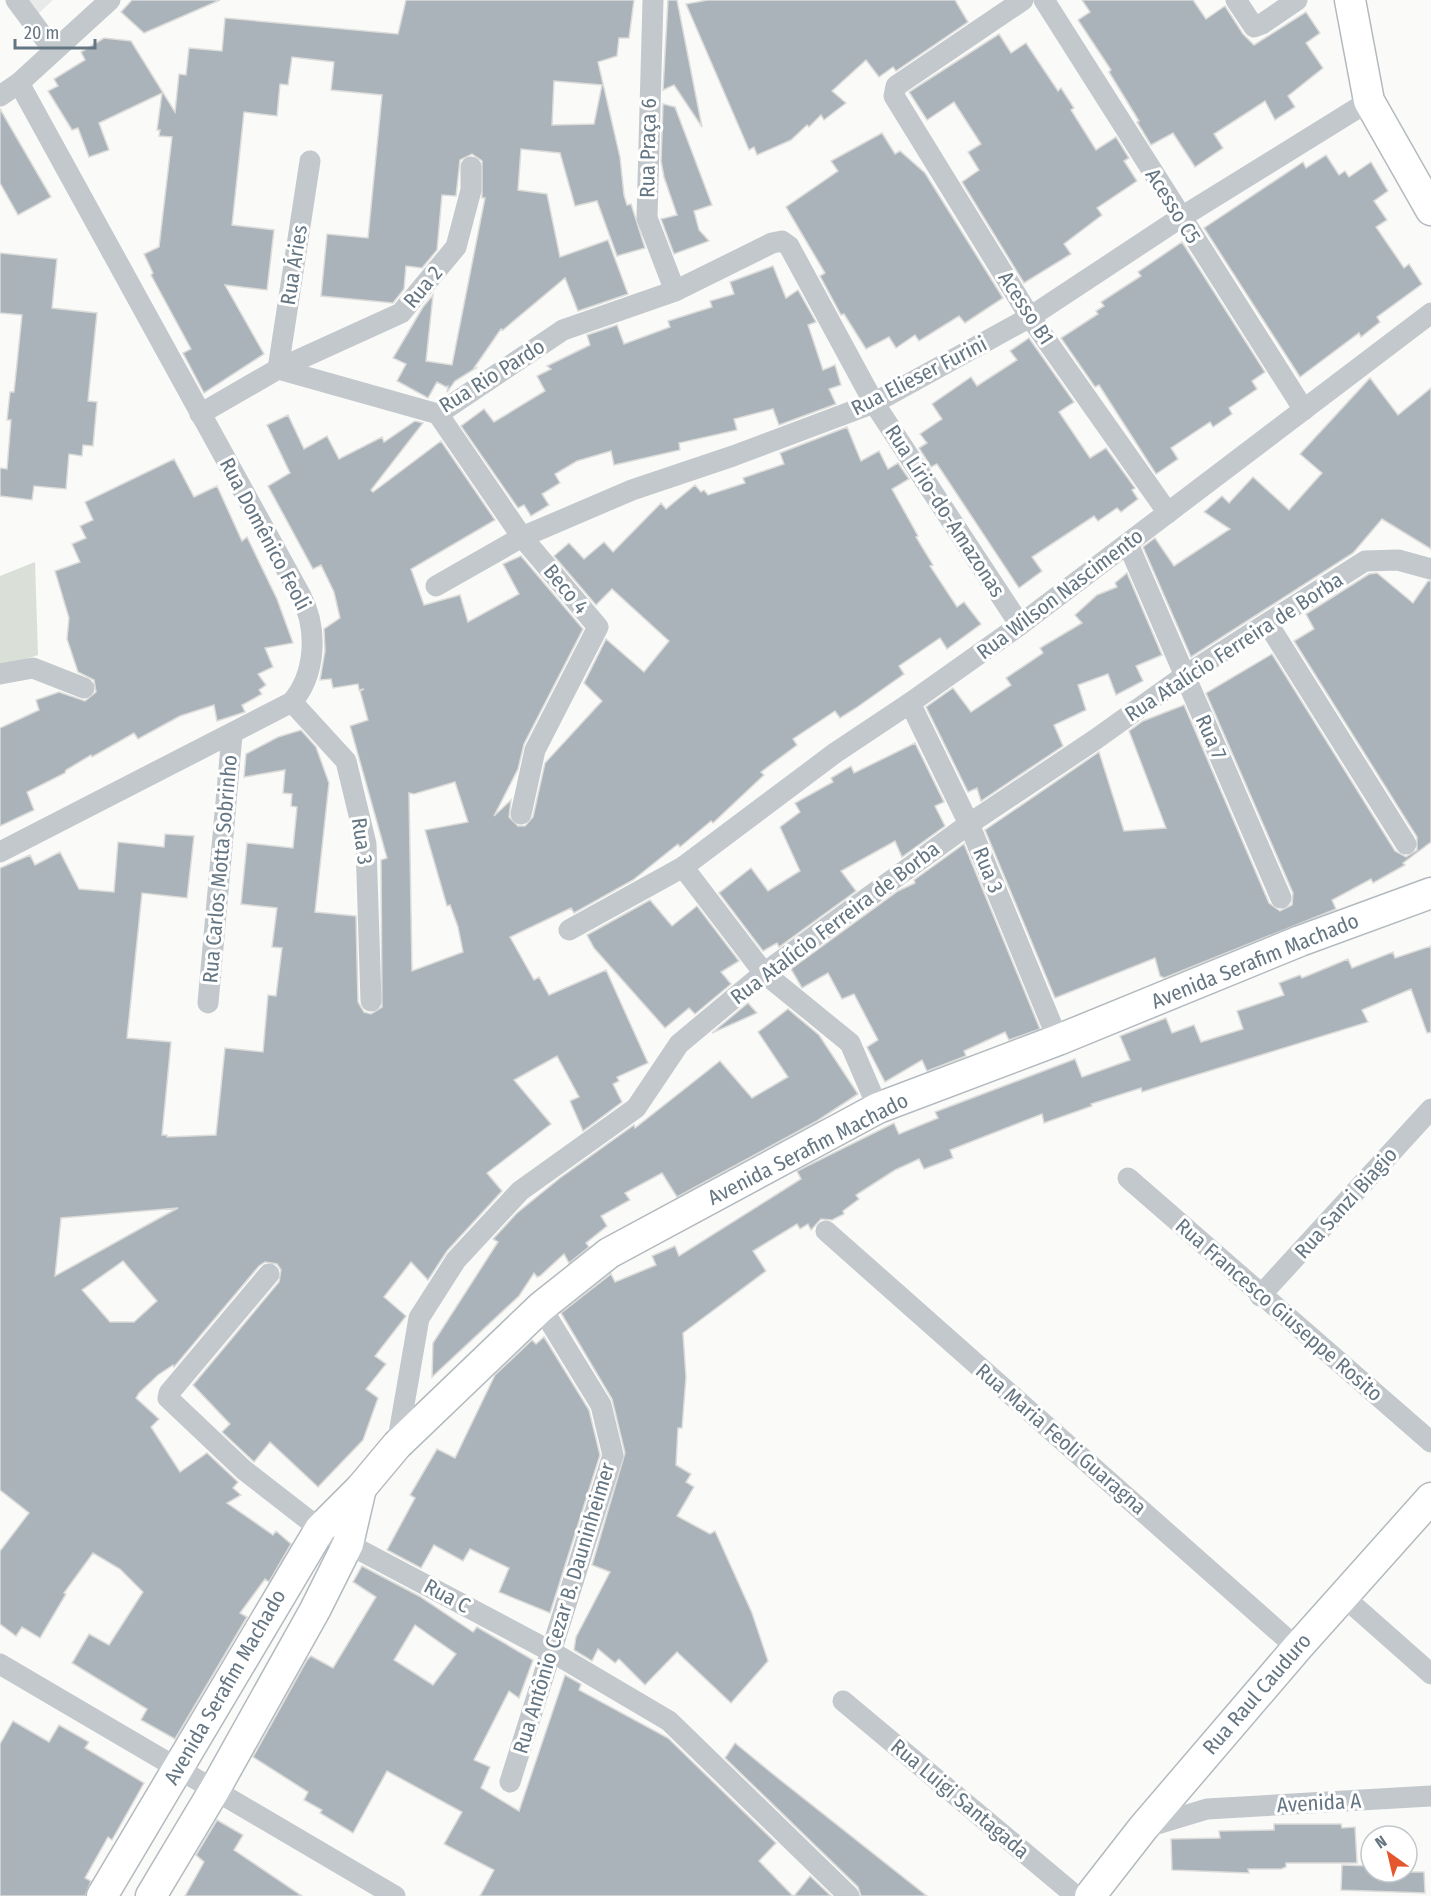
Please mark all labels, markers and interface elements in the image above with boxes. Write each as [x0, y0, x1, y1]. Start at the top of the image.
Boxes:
scale bar [15, 12, 94, 50]
text: 20 m [24, 22, 59, 44]
street label: Rua Praça 6 [634, 98, 662, 198]
street label: Acesso C5 [1140, 164, 1206, 248]
street label: Rua Áries [275, 223, 313, 307]
street label: Rua 2 [398, 261, 448, 313]
street label: Acesso B1 [993, 266, 1059, 350]
street label: Rua Elieser Furini [847, 331, 991, 421]
street label: Rua Rio Pardo [434, 333, 550, 419]
street label: Rua Lírio-do-Amazonas [880, 420, 1010, 602]
street label: Rua Domênico Feoli [214, 453, 316, 615]
street label: Rua Wilson Nascimento [972, 523, 1148, 665]
street label: Beco 4 [538, 559, 594, 619]
street label: Rua Atalício Ferreira de Borba [1120, 567, 1348, 727]
street label: Rua 7 [1190, 711, 1232, 763]
street label: Rua Carlos Motta Sobrinho [197, 754, 243, 984]
street label: Rua 3 [346, 816, 378, 866]
street label: Rua Atalício Ferreira de Borba [725, 836, 945, 1010]
street label: Rua 3 [967, 843, 1009, 897]
street label: Avenida Serafim Machado [1148, 908, 1362, 1014]
street label: Avenida Serafim Machado [704, 1087, 912, 1211]
street label: Rua Sanzi Biagio [1289, 1142, 1403, 1264]
street label: Rua Francesco Giuseppe Rosito [1170, 1213, 1388, 1407]
street label: Rua Maria Feoli Guaragna [970, 1358, 1152, 1520]
street label: Rua Antônio Cezar B. Dauninheimer [507, 1459, 621, 1757]
street label: Rua C [420, 1573, 475, 1619]
street label: Avenida Serafim Machado [158, 1585, 292, 1789]
street label: Rua Raul Cauduro [1197, 1628, 1317, 1760]
street label: Rua Luigi Santagada [885, 1733, 1035, 1865]
street label: Avenida A [1276, 1788, 1362, 1818]
north arrow [1359, 1824, 1419, 1884]
text: N [1372, 1831, 1390, 1853]

